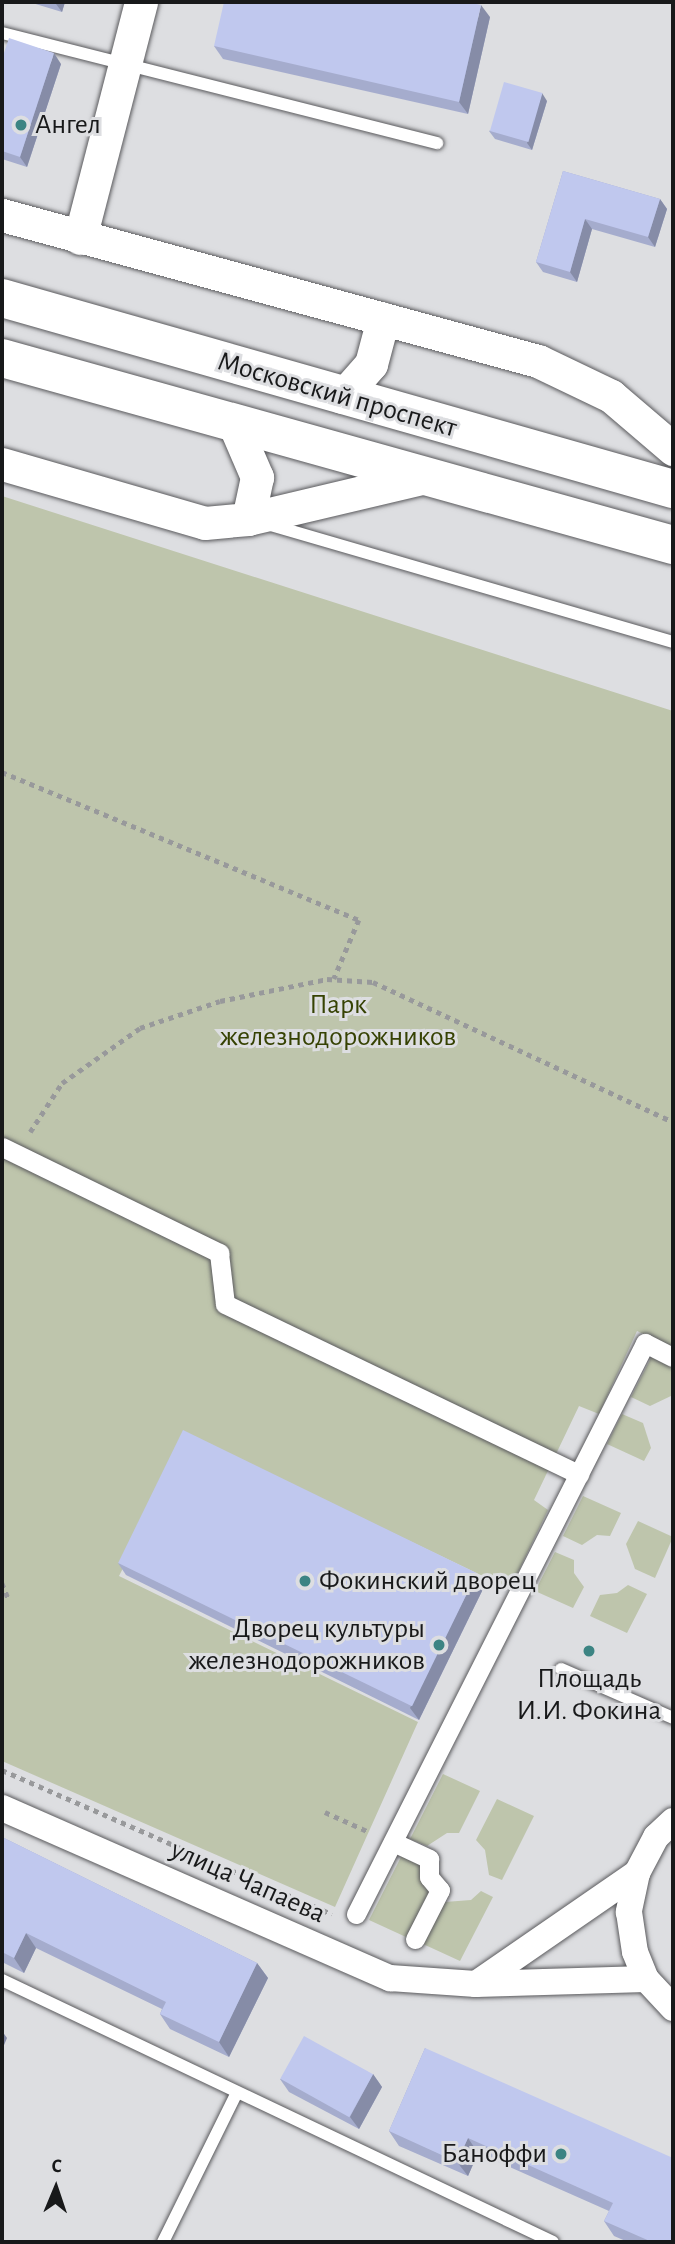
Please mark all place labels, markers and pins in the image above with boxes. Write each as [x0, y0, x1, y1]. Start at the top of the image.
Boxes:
place label: Ангел [35, 108, 101, 142]
marker: Ангел [13, 117, 29, 133]
place label: Фокинский дворец [319, 1564, 536, 1598]
marker: Фокинский дворец [297, 1573, 313, 1589]
place label: Дворец культуры железнодорожников [188, 1612, 425, 1678]
marker: Дворец культуры железнодорожников [431, 1637, 447, 1653]
marker: Площадь И.И. Фокина [581, 1643, 597, 1659]
place label: Площадь И.И. Фокина [517, 1662, 661, 1728]
place label: Баноффи [442, 2137, 547, 2171]
marker: Баноффи [553, 2146, 569, 2162]

